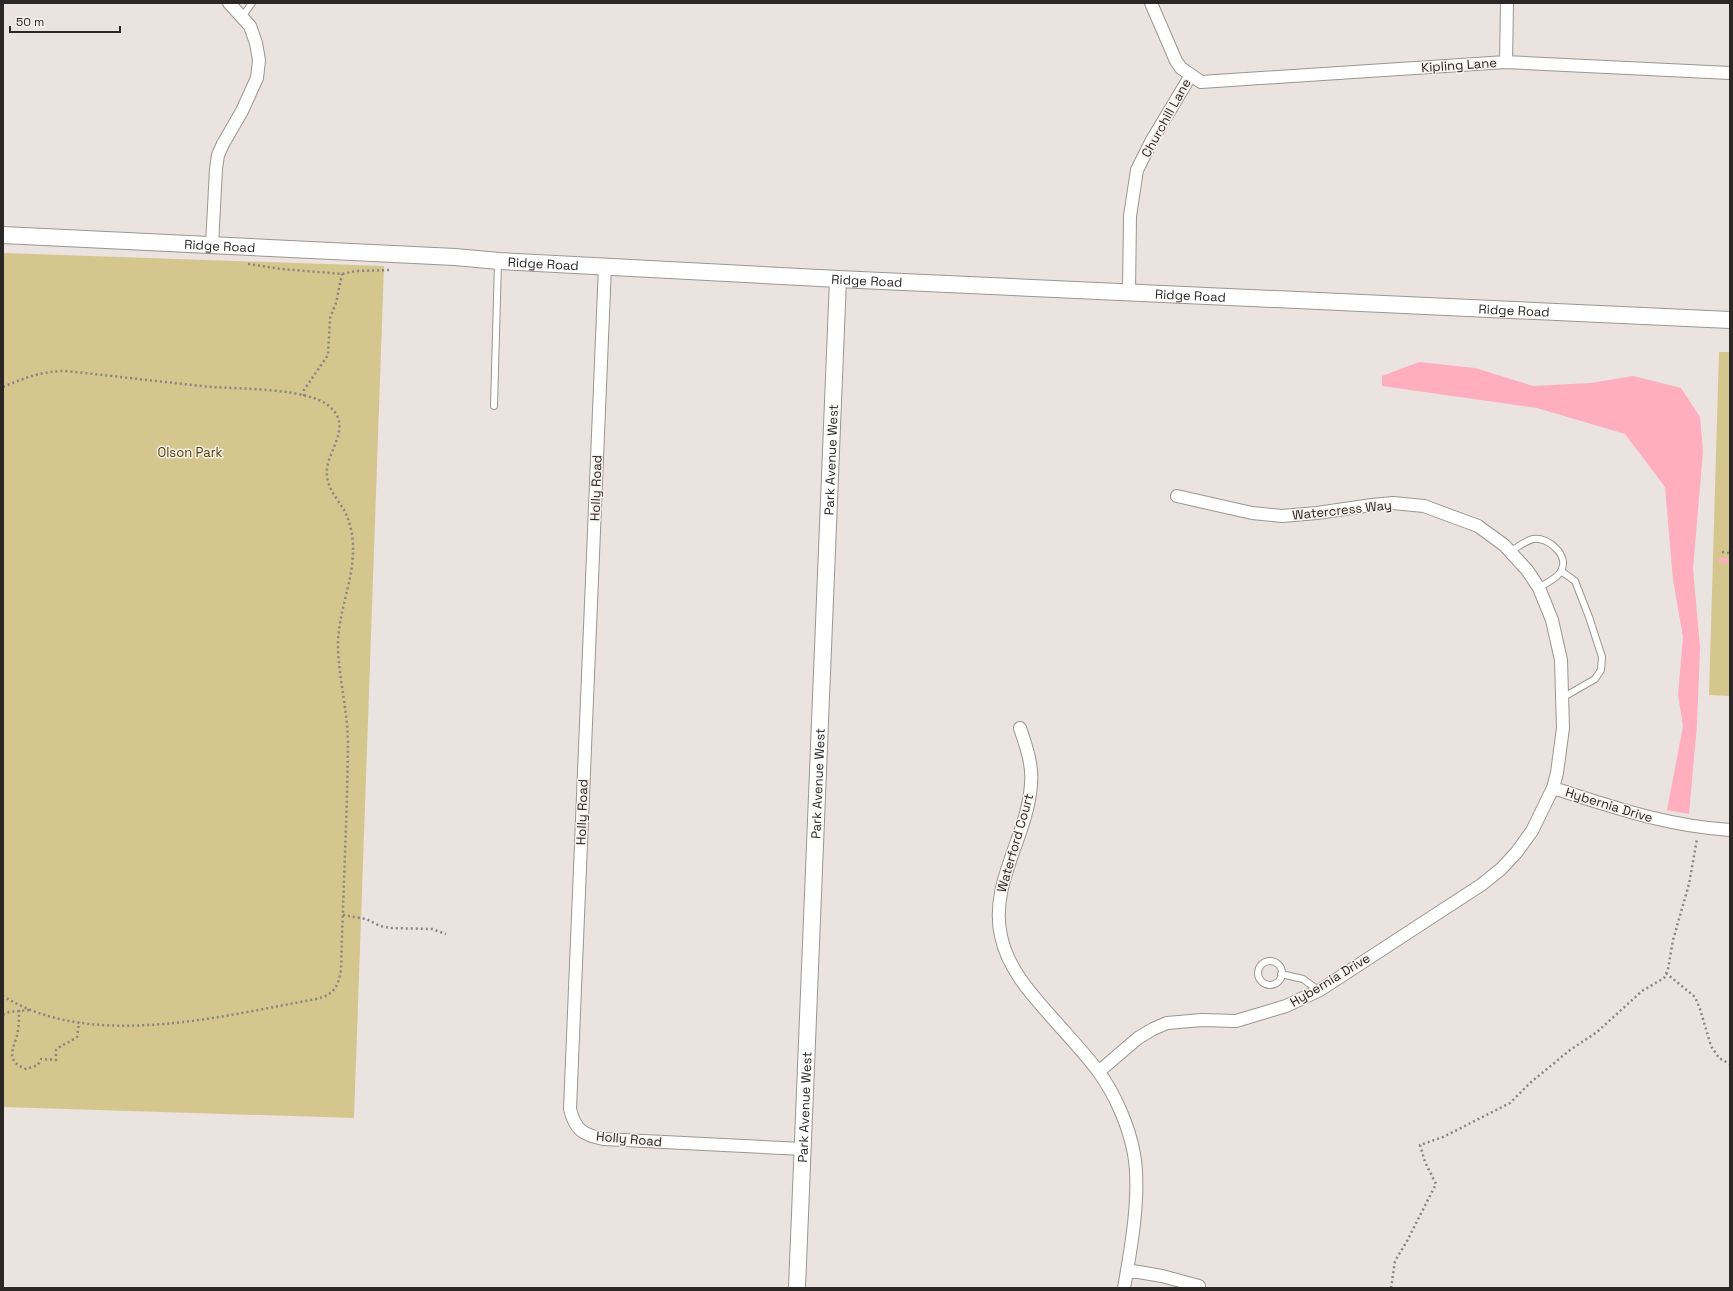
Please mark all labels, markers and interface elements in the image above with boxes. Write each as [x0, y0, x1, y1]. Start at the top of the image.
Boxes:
scale bar [10, 8, 120, 34]
text: 50 m [16, 14, 44, 30]
street label: Kipling Lane [1421, 54, 1497, 76]
street label: Churchill Lane [1137, 76, 1195, 160]
street label: Ridge Road [184, 235, 256, 256]
street label: Ridge Road [507, 253, 579, 274]
street label: Ridge Road [831, 270, 903, 290]
street label: Ridge Road [1155, 285, 1226, 305]
street label: Ridge Road [1478, 300, 1550, 320]
street label: Park Avenue West [820, 404, 841, 516]
park label: Olson Park [157, 444, 223, 461]
street label: Holly Road [586, 455, 606, 521]
street label: Watercress Way [1291, 496, 1393, 524]
street label: Park Avenue West [807, 728, 828, 839]
street label: Holly Road [572, 779, 592, 845]
street label: Hybernia Drive [1563, 784, 1655, 826]
street label: Waterford Court [993, 792, 1037, 894]
street label: Hybernia Drive [1287, 949, 1373, 1011]
street label: Park Avenue West [794, 1051, 815, 1163]
street label: Holly Road [595, 1128, 663, 1150]

